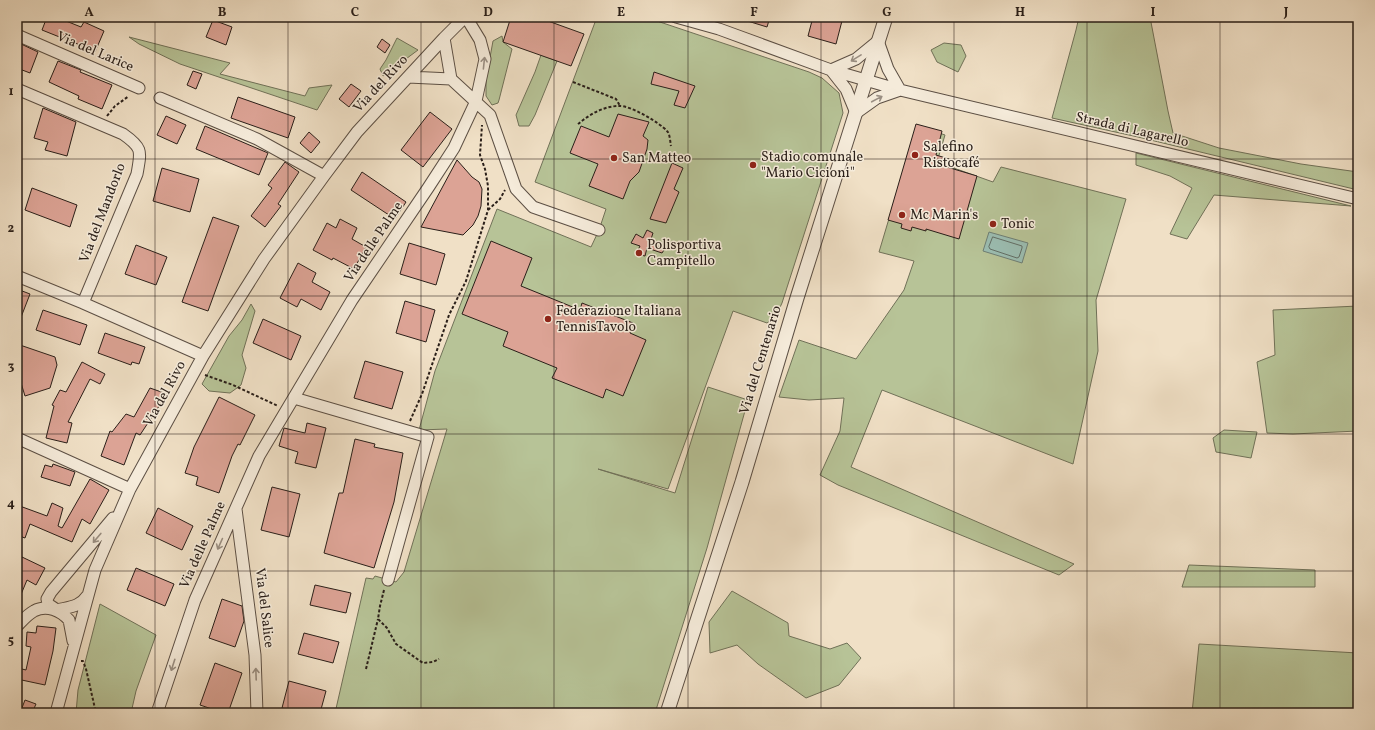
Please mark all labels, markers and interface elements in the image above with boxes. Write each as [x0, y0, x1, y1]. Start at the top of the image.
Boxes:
text: A [84, 4, 94, 22]
text: B [218, 4, 227, 22]
text: C [351, 4, 359, 22]
text: D [483, 4, 493, 22]
text: E [617, 4, 625, 22]
text: F [750, 4, 758, 22]
text: G [882, 4, 892, 22]
text: H [1015, 4, 1025, 22]
text: I [1151, 4, 1156, 22]
text: J [1283, 4, 1289, 22]
street label: Via del Larice [53, 27, 137, 77]
street label: Via del Rivo [349, 51, 413, 117]
one-way arrow [851, 54, 862, 62]
one-way arrow [480, 57, 488, 70]
text: 1 [8, 83, 14, 101]
one-way arrow [870, 95, 882, 103]
street label: Strada di Lagarello [1074, 108, 1190, 152]
place label: Salefino Ristocafé [923, 138, 980, 173]
place label: Stadio comunale "Mario Cicioni" [761, 148, 863, 183]
place label: San Matteo [622, 149, 691, 168]
marker: Salefino Ristocafé [910, 150, 920, 160]
marker: San Matteo [609, 153, 619, 163]
street label: Via del Mandorlo [75, 160, 131, 266]
marker: Stadio comunale "Mario Cicioni" [748, 160, 758, 170]
street label: Via delle Palme [340, 198, 408, 286]
place label: Mc Marin's [910, 206, 978, 225]
marker: Mc Marin's [897, 210, 907, 220]
place label: Tonic [1001, 215, 1035, 234]
marker: Tonic [988, 219, 998, 229]
text: 2 [8, 220, 15, 238]
place label: Polisportiva Campitello [647, 236, 721, 271]
marker: Polisportiva Campitello [634, 248, 644, 258]
place label: Federazione Italiana TennisTavolo [556, 302, 681, 337]
street label: Via del Centenario [735, 303, 787, 417]
marker: Federazione Italiana TennisTavolo [543, 314, 553, 324]
text: 3 [8, 358, 15, 376]
street label: Via del Rivo [139, 358, 191, 430]
text: 4 [7, 495, 15, 513]
street label: Via delle Palme [175, 498, 231, 592]
one-way arrow [92, 533, 101, 543]
one-way arrow [216, 537, 223, 549]
street label: Via del Salice [250, 567, 278, 649]
text: 5 [8, 632, 14, 650]
one-way arrow [169, 658, 176, 671]
one-way arrow [252, 668, 259, 681]

